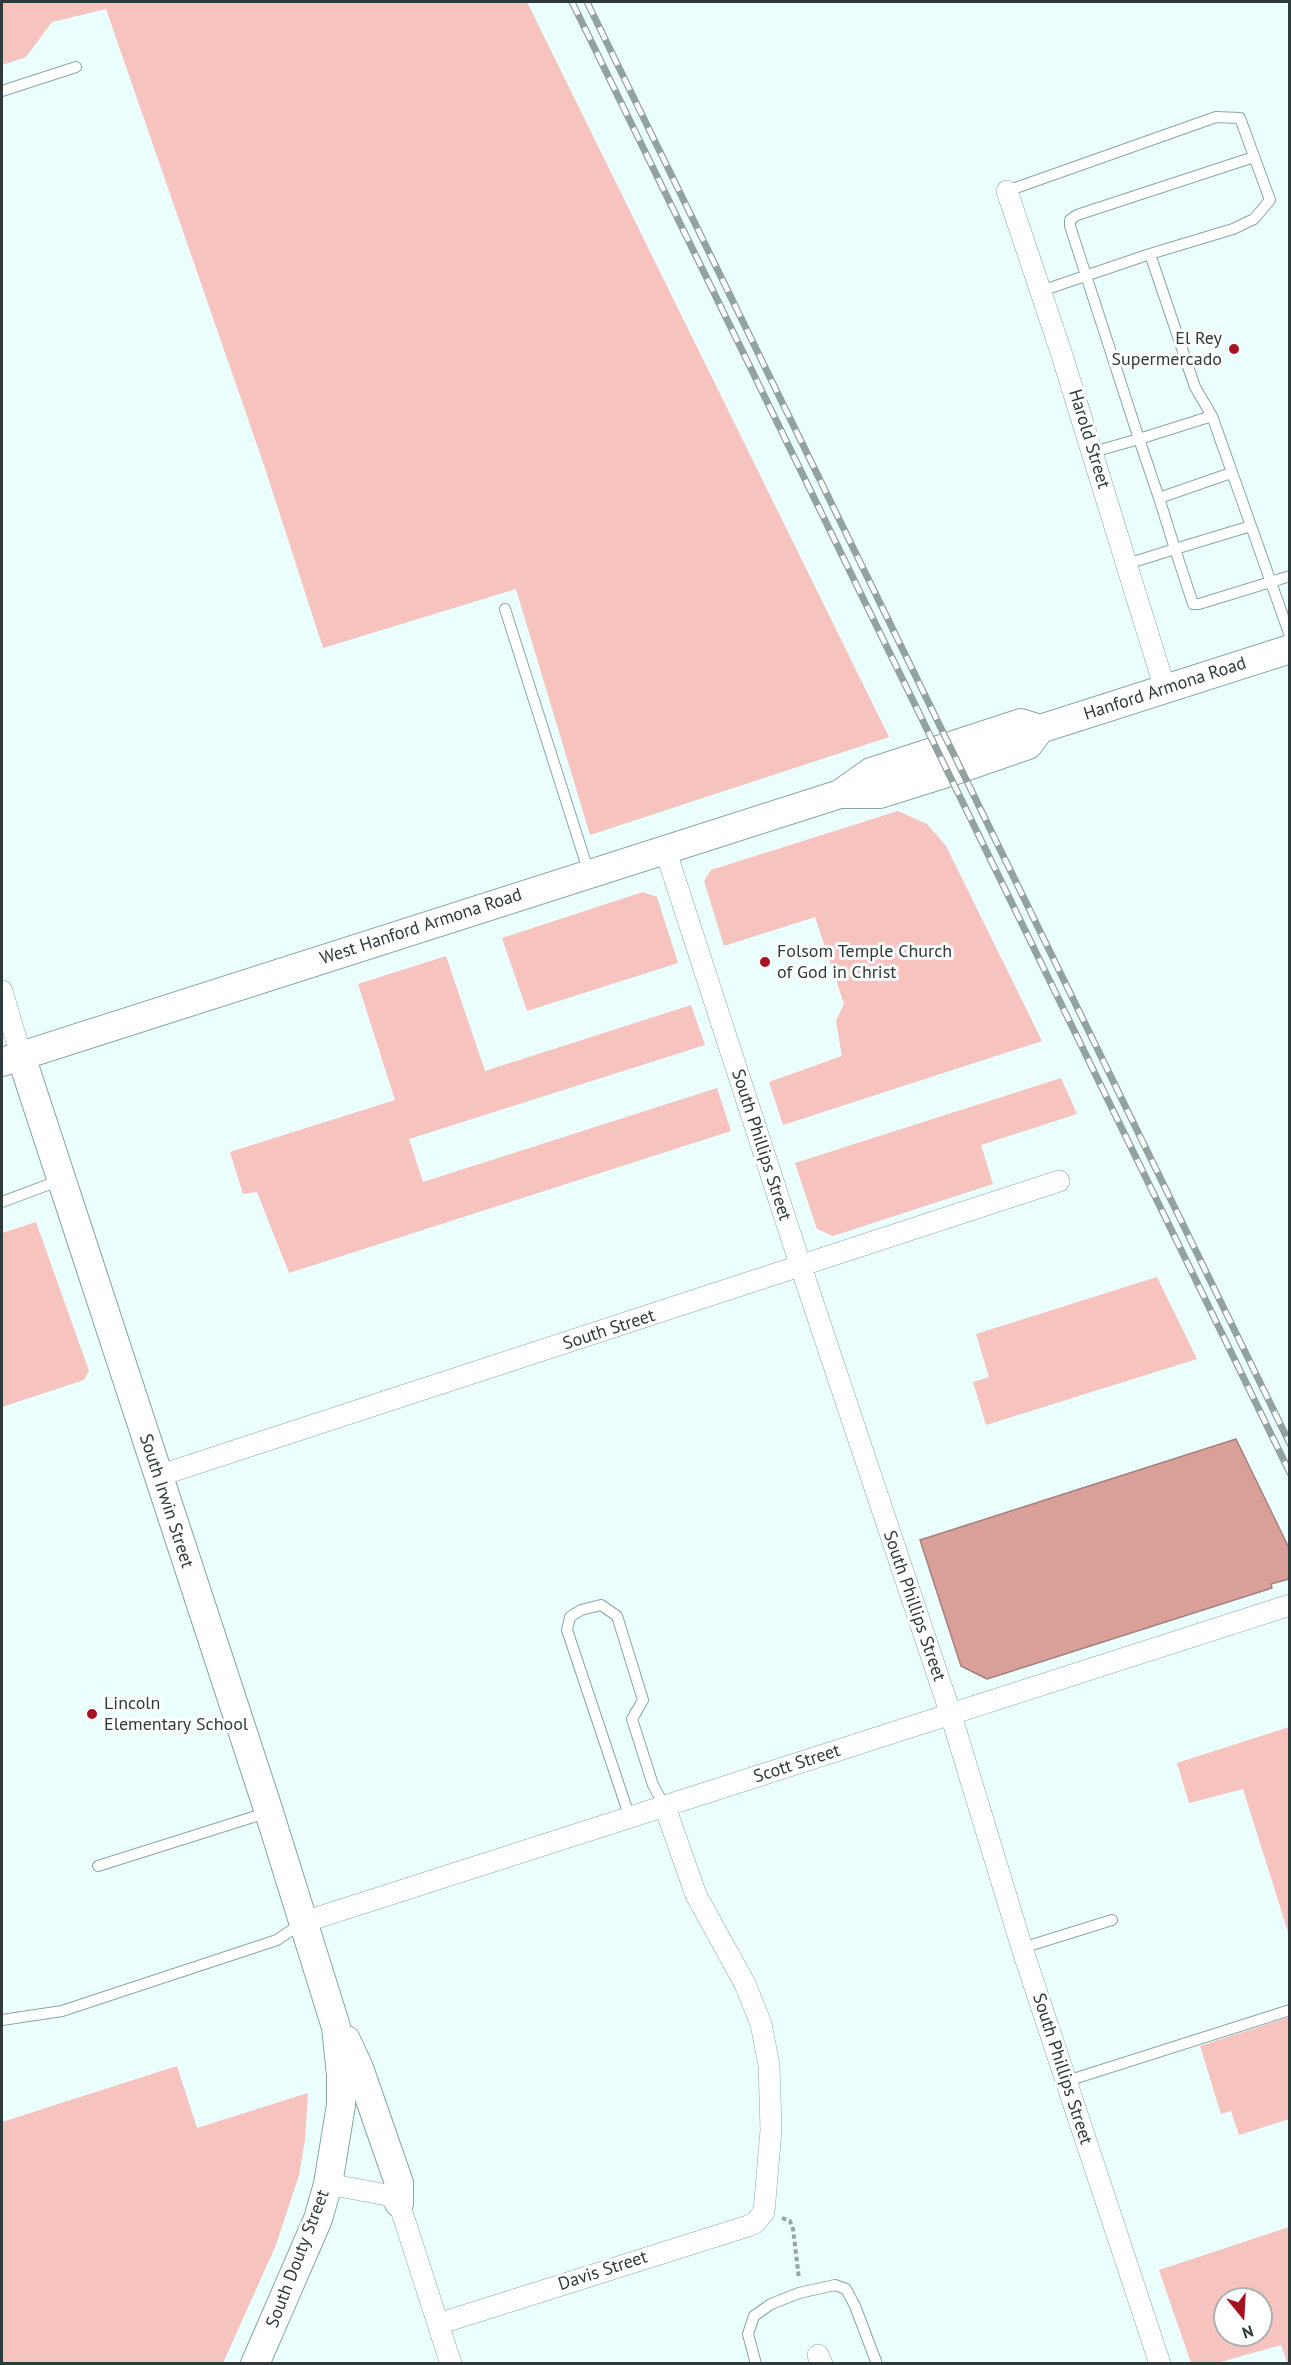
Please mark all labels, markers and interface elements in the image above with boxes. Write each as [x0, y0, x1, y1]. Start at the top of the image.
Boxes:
place label: El Rey Supermercado [1111, 328, 1222, 370]
marker: El Rey Supermercado [1227, 342, 1241, 356]
street label: Harold Street [1064, 387, 1114, 491]
street label: Hanford Armona Road [1081, 653, 1249, 725]
street label: West Hanford Armona Road [317, 884, 525, 970]
place label: Folsom Temple Church of God in Christ [777, 941, 952, 984]
marker: Folsom Temple Church of God in Christ [758, 955, 772, 969]
street label: South Phillips Street [726, 1067, 796, 1223]
street label: South Street [560, 1305, 658, 1355]
street label: South Irwin Street [134, 1431, 198, 1571]
street label: South Phillips Street [878, 1528, 950, 1684]
place label: Lincoln Elementary School [104, 1693, 248, 1736]
marker: Lincoln Elementary School [85, 1707, 99, 1721]
street label: Scott Street [751, 1740, 843, 1788]
street label: South Phillips Street [1027, 1991, 1097, 2147]
street label: South Douty Street [262, 2187, 334, 2331]
street label: Davis Street [556, 2246, 650, 2296]
north arrow [1213, 2287, 1273, 2347]
text: N [1240, 2321, 1256, 2343]

